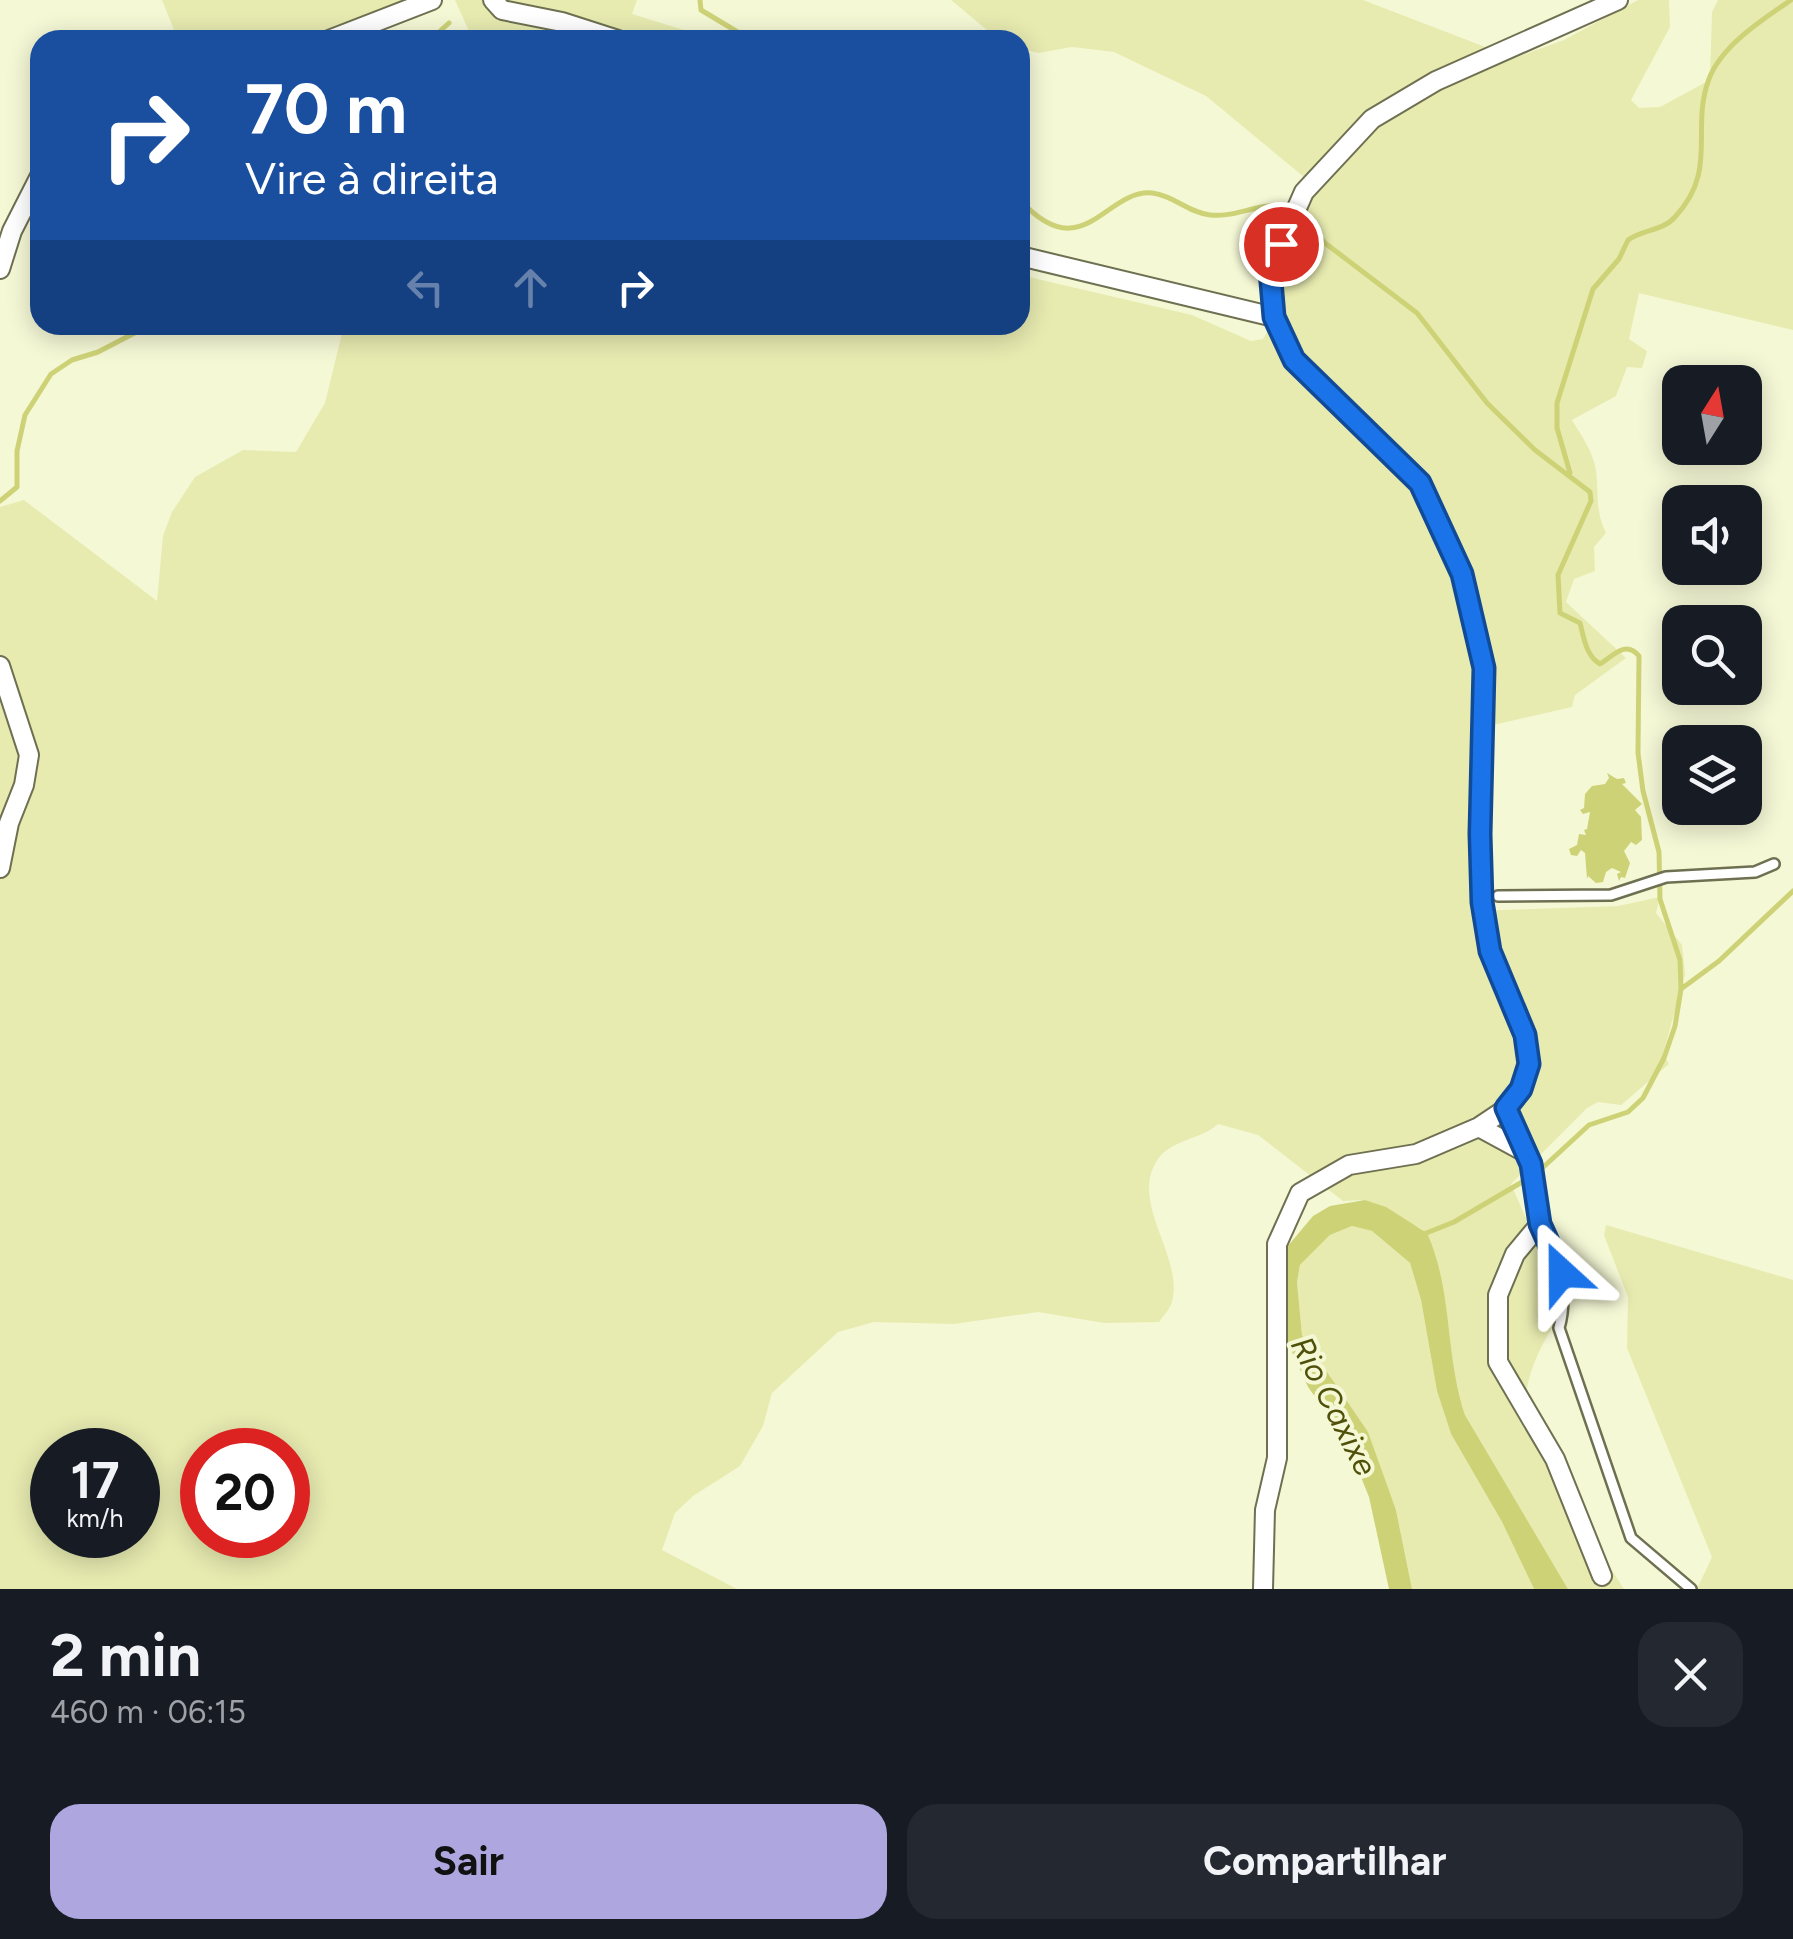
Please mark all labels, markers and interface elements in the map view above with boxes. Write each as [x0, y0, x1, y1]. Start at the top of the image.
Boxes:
text: 70 m [245, 66, 407, 151]
icon: right [80, 70, 210, 200]
text: Vire à direita [245, 151, 498, 205]
pin [1239, 202, 1324, 287]
icon: arrive [1254, 217, 1309, 272]
icon: left [398, 260, 453, 315]
icon: ahead [503, 260, 558, 315]
icon: right [608, 260, 663, 315]
north arrow [1662, 365, 1762, 465]
map controls [1662, 365, 1762, 825]
button: sound [1662, 485, 1762, 585]
button: search [1662, 605, 1762, 705]
button: layers [1662, 725, 1762, 825]
position arrow [1510, 1221, 1614, 1325]
water label: Rio Caxixe [1283, 1330, 1385, 1482]
speed limit sign: 20 [180, 1428, 310, 1558]
text: 17 [71, 1450, 119, 1511]
text: km/h [66, 1503, 124, 1533]
text: 2 min [50, 1619, 201, 1691]
button: close [1638, 1622, 1743, 1727]
text: 460 m · 06:15 [50, 1693, 246, 1731]
button: Sair [50, 1804, 887, 1919]
button: Compartilhar [907, 1804, 1743, 1919]

